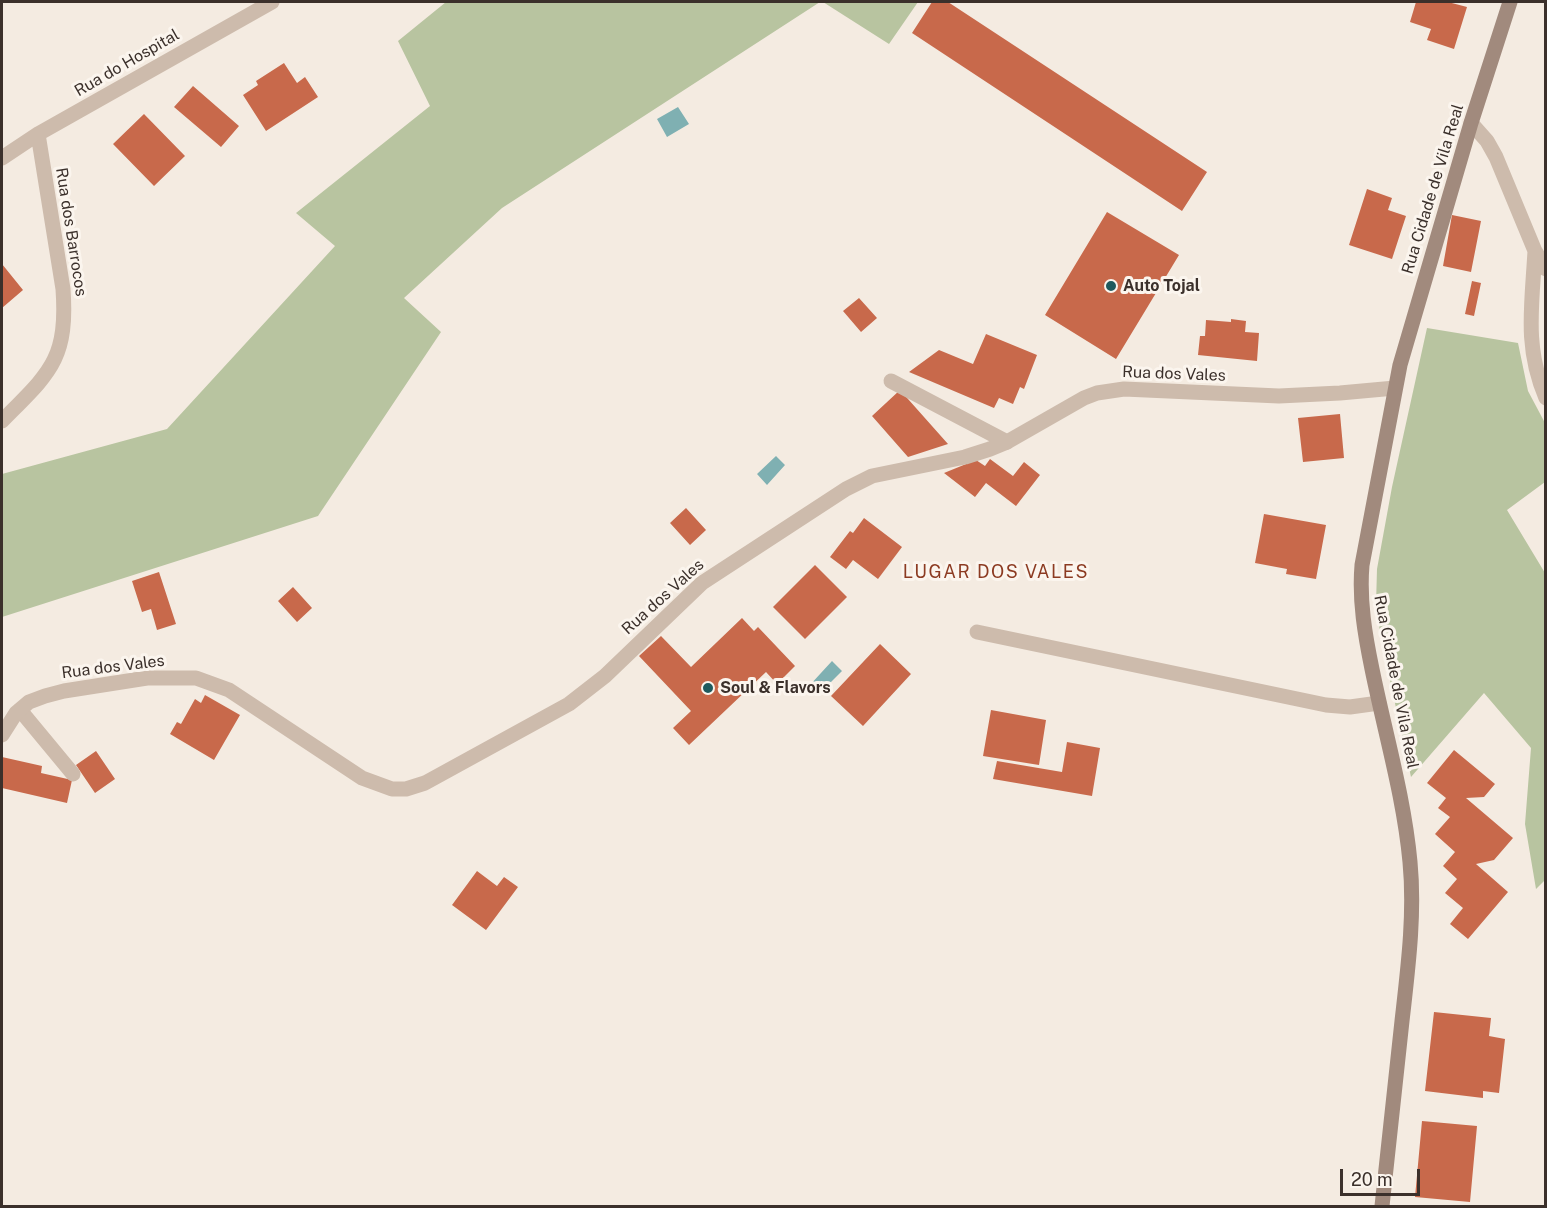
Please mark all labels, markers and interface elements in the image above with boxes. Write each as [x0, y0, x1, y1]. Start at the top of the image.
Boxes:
street label: Rua do Hospital [71, 25, 183, 101]
street label: Rua Cidade de Vila Real [1398, 102, 1468, 276]
street label: Rua dos Barrocos [51, 166, 91, 298]
place label: Auto Tojal [1123, 276, 1200, 296]
marker: Auto Tojal [1104, 279, 1118, 293]
street label: Rua dos Vales [1122, 363, 1226, 385]
street label: Rua dos Vales [618, 555, 708, 639]
district label: LUGAR DOS VALES [903, 561, 1089, 583]
street label: Rua Cidade de Vila Real [1370, 593, 1422, 771]
street label: Rua dos Vales [60, 651, 166, 683]
place label: Soul & Flavors [720, 678, 831, 698]
marker: Soul & Flavors [701, 681, 715, 695]
scale bar [1343, 1157, 1422, 1195]
text: 20 m [1351, 1169, 1393, 1190]

